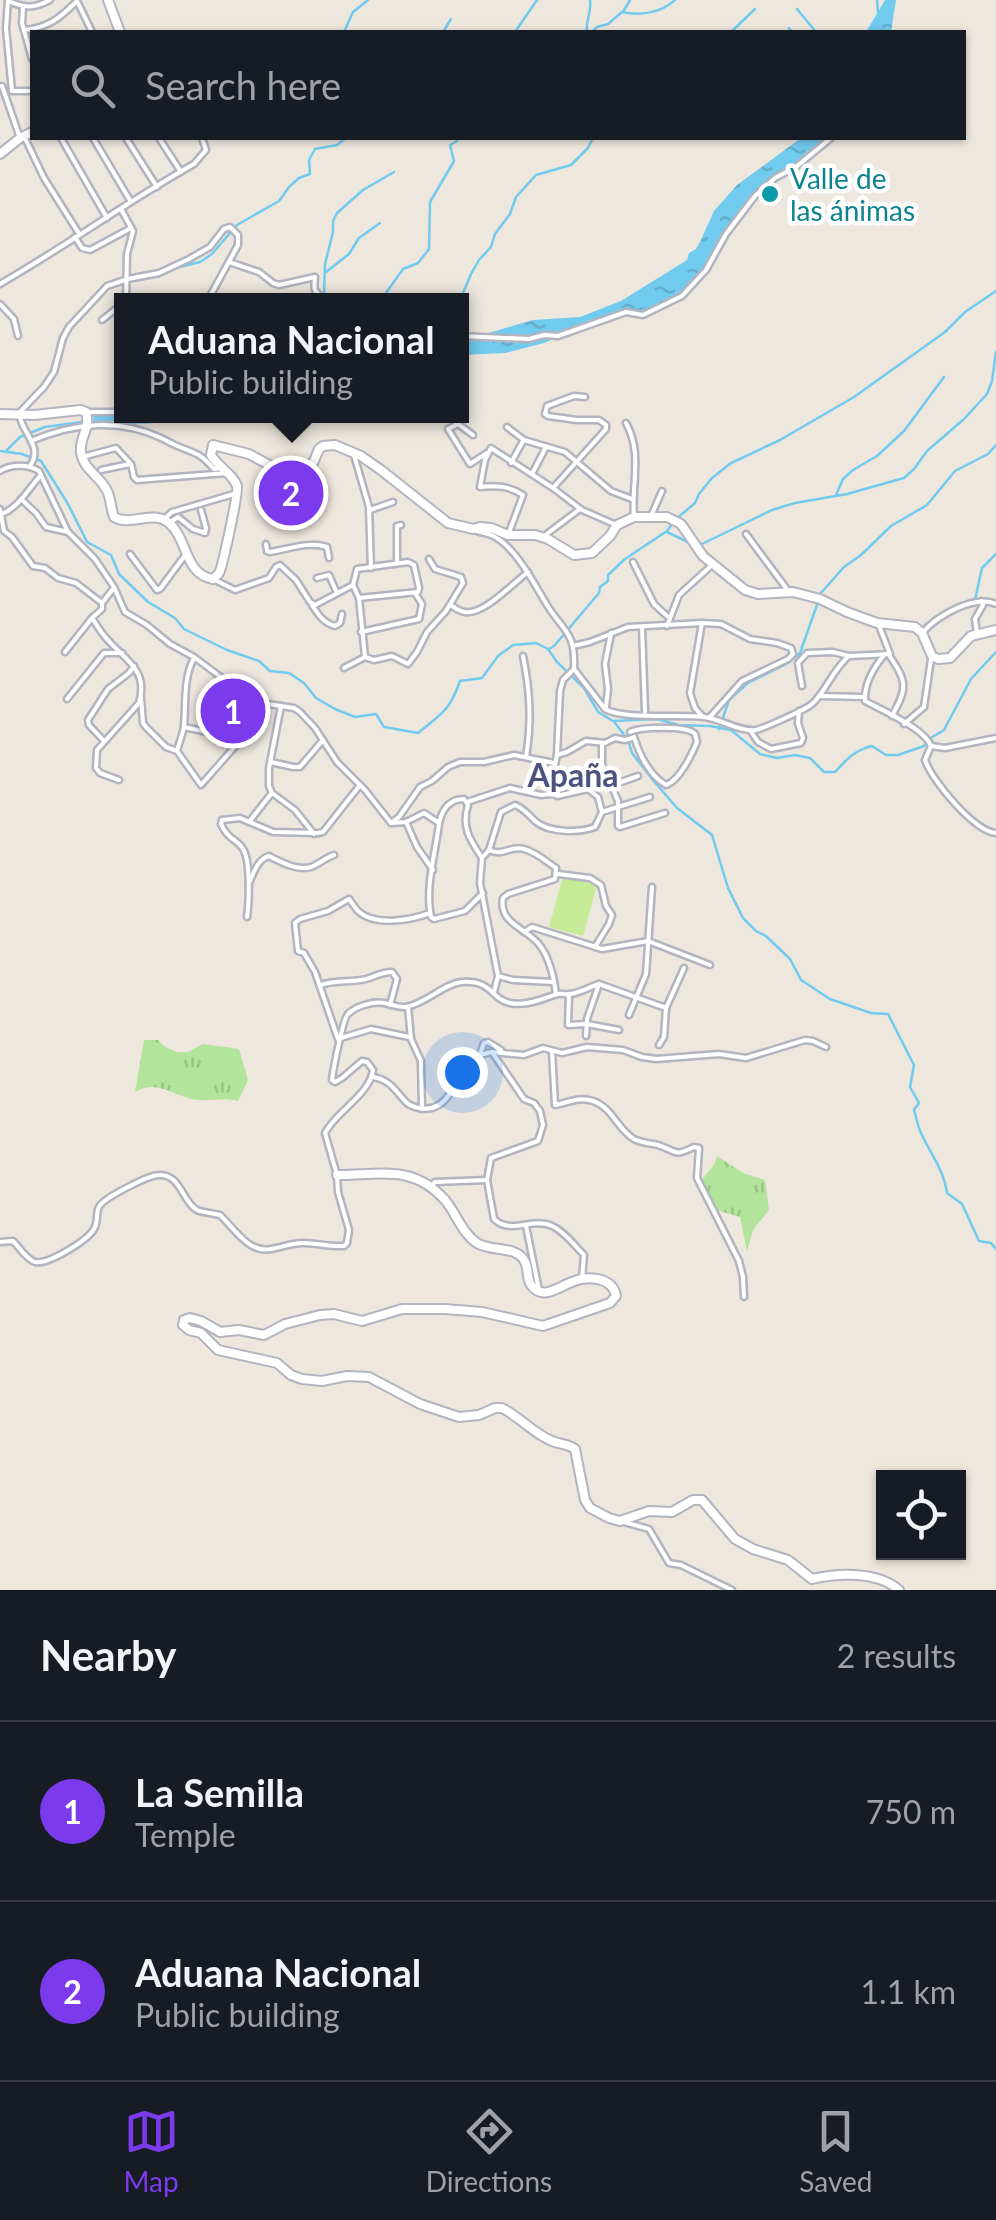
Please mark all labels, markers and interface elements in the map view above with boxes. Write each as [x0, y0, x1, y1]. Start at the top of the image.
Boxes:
search box [30, 30, 966, 140]
icon: search [65, 58, 120, 113]
text: Search here [145, 62, 341, 108]
place label: Valle de las ánimas [790, 161, 915, 227]
marker: Valle de las ánimas [759, 183, 781, 205]
popup [114, 293, 469, 423]
text: Aduana Nacional [148, 316, 435, 362]
text: Public building [148, 362, 353, 401]
pin: 2 [258, 456, 324, 530]
pin: 1 [200, 674, 266, 748]
district label: Apaña [527, 755, 618, 794]
your location [437, 1047, 488, 1098]
map controls [876, 1470, 966, 1560]
button: locate [876, 1470, 966, 1560]
text: Nearby [40, 1630, 177, 1680]
text: 2 results [837, 1636, 956, 1675]
text: La Semilla [135, 1769, 304, 1815]
text: 1 [63, 1792, 82, 1831]
text: 750 m [866, 1792, 956, 1831]
text: Temple [135, 1815, 236, 1854]
text: Aduana Nacional [135, 1949, 421, 1995]
text: 2 [63, 1972, 82, 2011]
text: 1.1 km [861, 1972, 956, 2011]
text: Public building [135, 1995, 340, 2034]
tab: Map [124, 2104, 179, 2198]
tab: Directions [426, 2104, 552, 2198]
tab: Saved [799, 2104, 872, 2198]

